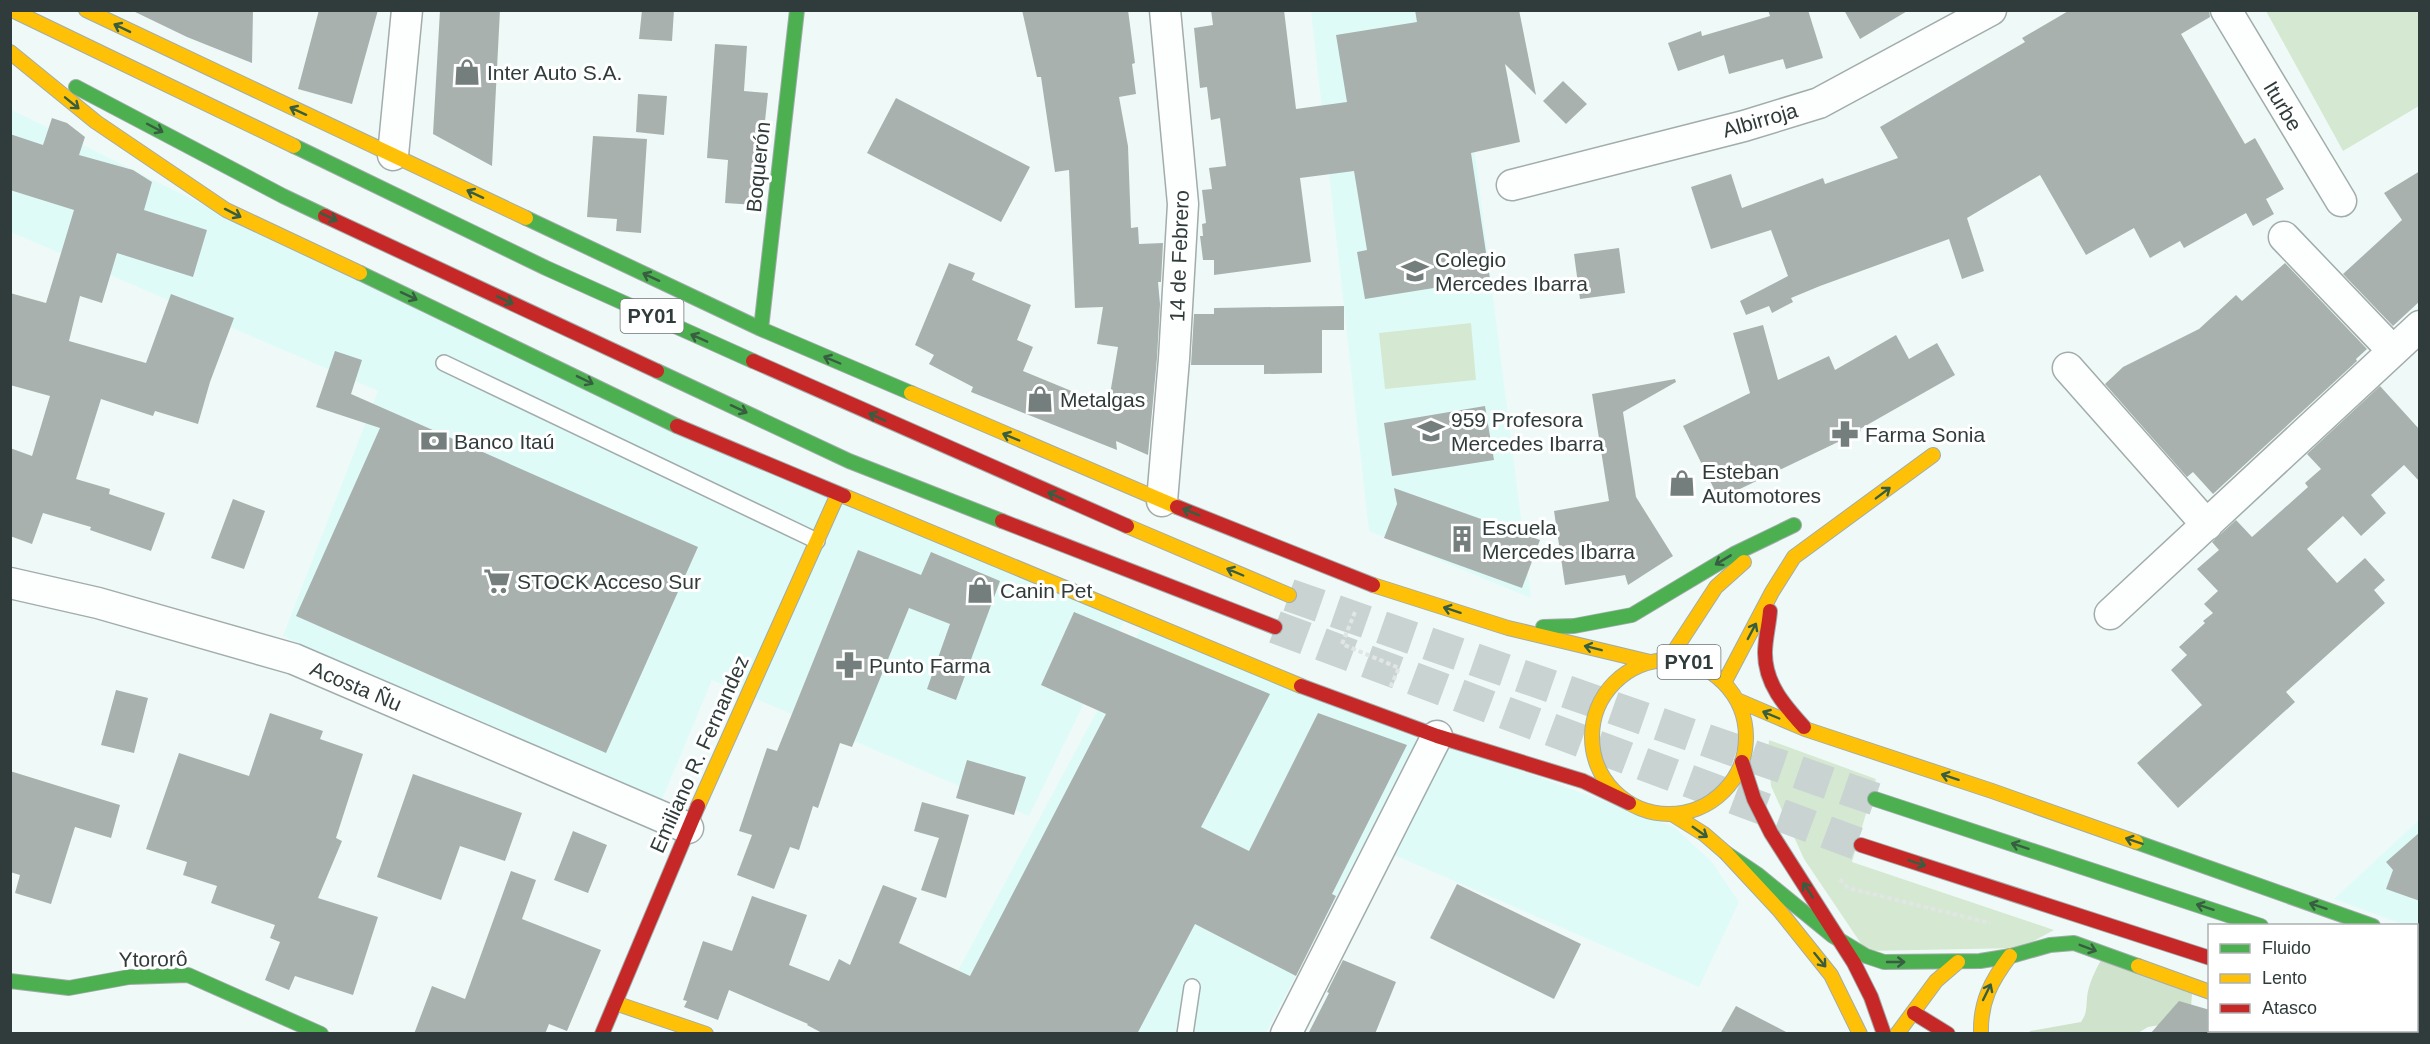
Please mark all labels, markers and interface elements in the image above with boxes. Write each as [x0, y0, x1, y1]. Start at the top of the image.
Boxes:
one-way arrow [113, 21, 131, 33]
shop icon: Inter Auto S.A. [452, 57, 482, 87]
place label: Inter Auto S.A. [487, 61, 622, 84]
street label: Iturbe [2259, 77, 2307, 135]
one-way arrow [64, 96, 80, 109]
street label: Albirroja [1720, 98, 1800, 142]
one-way arrow [290, 104, 308, 116]
street label: Boquerón [742, 121, 774, 213]
one-way arrow [146, 122, 163, 134]
one-way arrow [466, 187, 484, 199]
street label: 14 de Febrero [1165, 190, 1193, 322]
one-way arrow [223, 207, 241, 219]
one-way arrow [319, 212, 337, 224]
place label: Colegio Mercedes Ibarra [1435, 248, 1588, 295]
school or university icon: Colegio Mercedes Ibarra [1400, 256, 1430, 286]
one-way arrow [643, 270, 661, 282]
one-way arrow [400, 290, 418, 302]
one-way arrow [496, 294, 514, 306]
road number: PY01 [620, 299, 684, 333]
one-way arrow [690, 331, 708, 342]
one-way arrow [824, 353, 842, 365]
one-way arrow [575, 375, 593, 387]
shop icon: Metalgas [1025, 384, 1055, 414]
place label: Metalgas [1060, 388, 1145, 411]
one-way arrow [730, 404, 748, 416]
place label: 959 Profesora Mercedes Ibarra [1451, 408, 1604, 455]
one-way arrow [869, 411, 887, 422]
school or university icon: 959 Profesora Mercedes Ibarra [1416, 416, 1446, 446]
pharmacy icon: Farma Sonia [1830, 419, 1860, 449]
place label: Farma Sonia [1865, 423, 1986, 446]
bank icon: Banco Itaú [419, 426, 449, 456]
place label: Banco Itaú [454, 430, 554, 453]
one-way arrow [1003, 431, 1021, 442]
place label: Esteban Automotores [1702, 460, 1821, 507]
shop icon: Esteban Automotores [1667, 468, 1697, 498]
one-way arrow [1874, 486, 1890, 499]
one-way arrow [1047, 489, 1065, 501]
one-way arrow [1182, 506, 1201, 517]
place label: Escuela Mercedes Ibarra [1482, 516, 1635, 563]
building icon: Escuela Mercedes Ibarra [1447, 524, 1477, 554]
one-way arrow [1715, 555, 1732, 567]
supermarket icon: STOCK Acceso Sur [482, 566, 512, 596]
one-way arrow [1226, 566, 1245, 577]
place label: STOCK Acceso Sur [517, 570, 701, 593]
shop icon: Canin Pet [965, 575, 995, 605]
place label: Canin Pet [1000, 579, 1092, 602]
one-way arrow [1443, 604, 1462, 615]
one-way arrow [1746, 623, 1758, 640]
one-way arrow [1584, 642, 1603, 654]
road number: PY01 [1658, 645, 1720, 679]
pharmacy icon: Punto Farma [834, 650, 864, 680]
street label: Emiliano R. Fernandez [645, 652, 753, 856]
place label: Punto Farma [869, 654, 991, 677]
street label: Acosta Ñu [307, 656, 405, 716]
one-way arrow [1762, 708, 1780, 719]
one-way arrow [1941, 771, 1960, 782]
one-way arrow [1692, 826, 1708, 838]
one-way arrow [2125, 835, 2144, 846]
one-way arrow [2011, 840, 2030, 851]
one-way arrow [1907, 858, 1926, 869]
one-way arrow [1801, 882, 1813, 899]
one-way arrow [2309, 900, 2328, 911]
one-way arrow [2196, 901, 2215, 912]
legend [2208, 924, 2418, 1032]
text: Fluido [2262, 938, 2311, 958]
one-way arrow [2078, 943, 2097, 954]
street label: Ytororô [118, 947, 188, 971]
one-way arrow [1813, 952, 1826, 968]
one-way arrow [1886, 956, 1906, 968]
text: Lento [2262, 968, 2307, 988]
one-way arrow [1981, 984, 1993, 1001]
text: Atasco [2262, 998, 2317, 1018]

